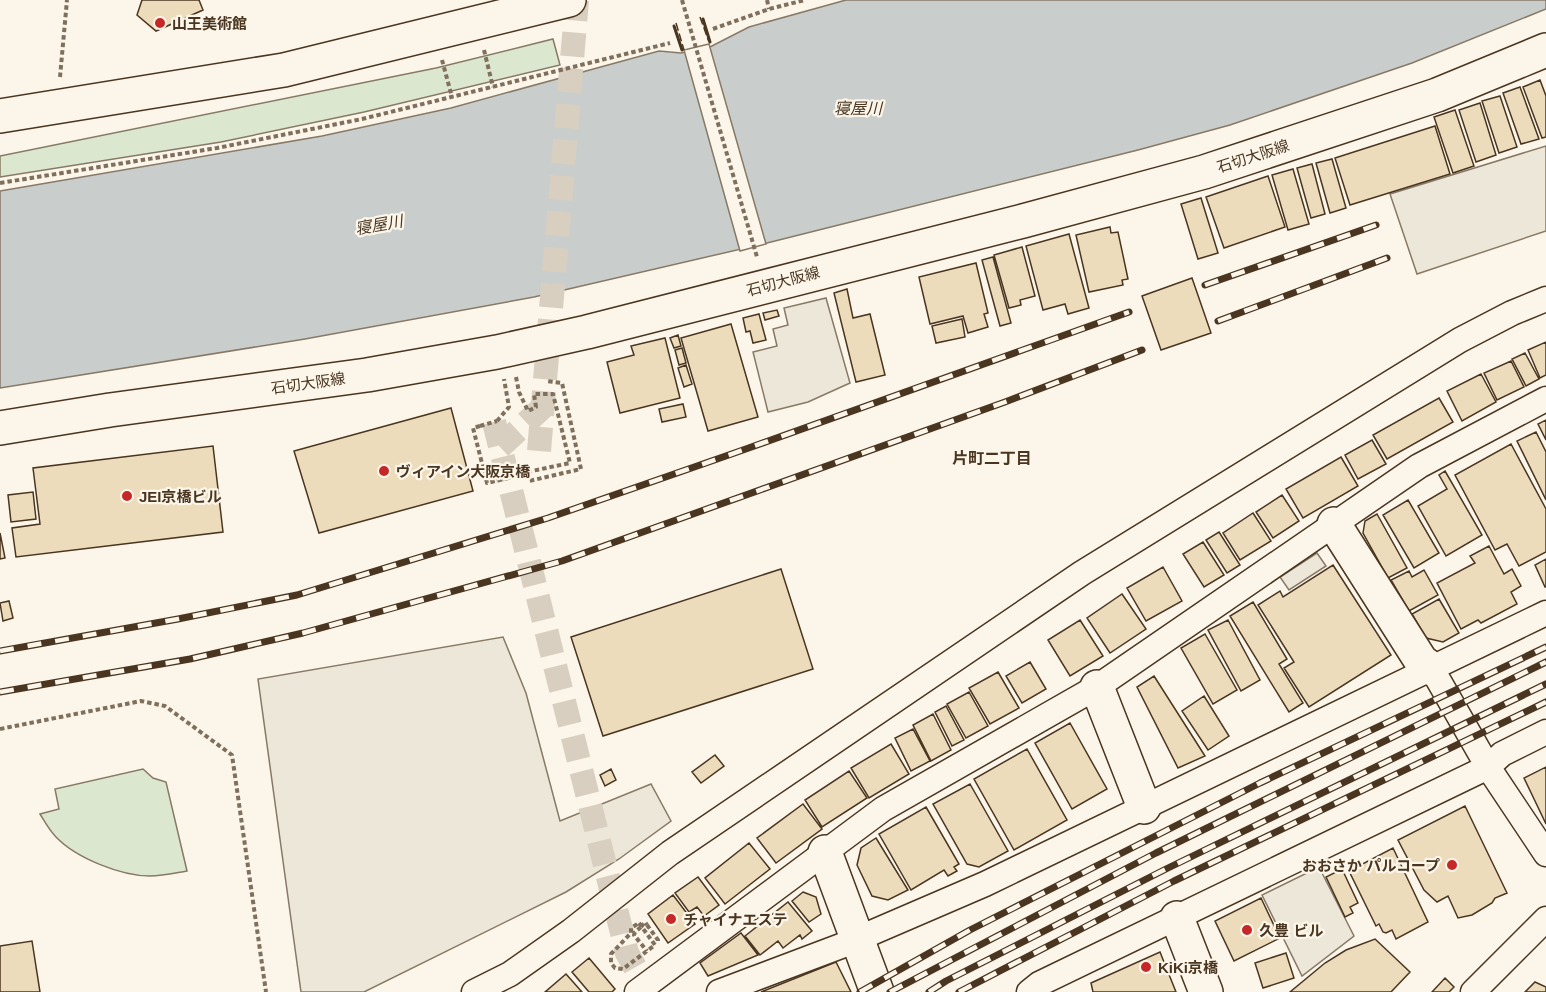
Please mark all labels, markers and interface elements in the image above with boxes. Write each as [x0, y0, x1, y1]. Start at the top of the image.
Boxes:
place label: 山王美術館 [172, 15, 247, 32]
marker: 山王美術館 [153, 16, 167, 30]
water label: 寝屋川 [834, 100, 884, 117]
street label: 石切大阪線 [1215, 136, 1291, 176]
water label: 寝屋川 [354, 212, 406, 238]
street label: 石切大阪線 [745, 263, 821, 299]
street label: 石切大阪線 [270, 369, 346, 397]
district label: 片町二丁目 [952, 450, 1032, 467]
place label: ヴィアイン大阪京橋 [396, 463, 531, 480]
marker: ヴィアイン大阪京橋 [377, 464, 391, 478]
place label: JEI京橋ビル [139, 488, 222, 505]
marker: JEI京橋ビル [120, 489, 134, 503]
place label: おおさか パルコープ [1302, 857, 1440, 874]
marker: おおさか パルコープ [1445, 858, 1459, 872]
place label: チャイナエステ [683, 911, 788, 928]
marker: チャイナエステ [664, 912, 678, 926]
place label: 久豊 ビル [1259, 922, 1323, 939]
marker: 久豊 ビル [1240, 923, 1254, 937]
place label: KiKi京橋 [1158, 959, 1219, 976]
marker: KiKi京橋 [1139, 960, 1153, 974]

